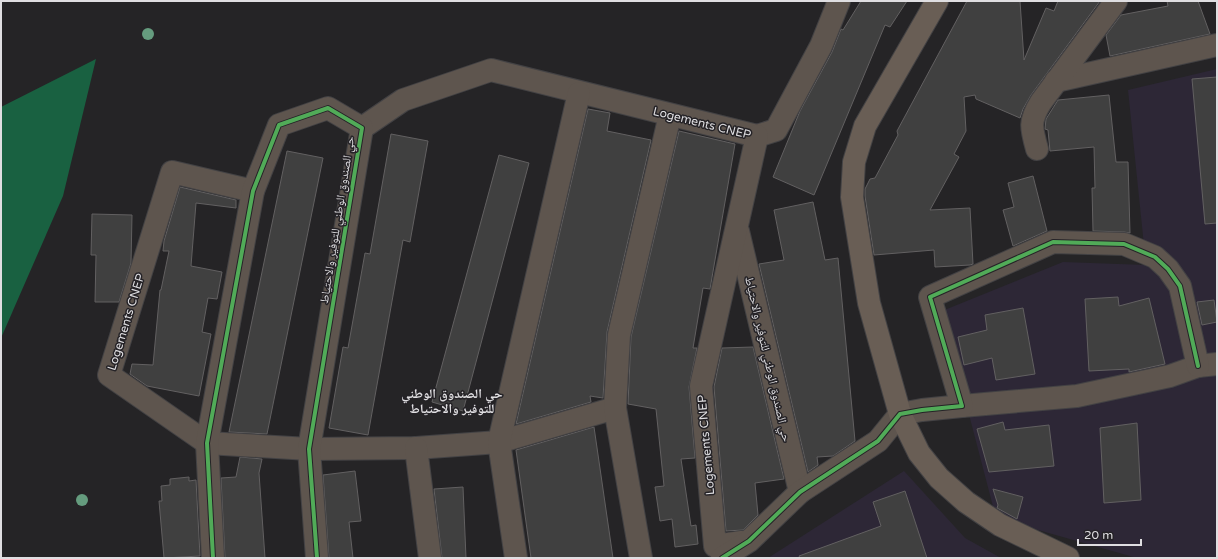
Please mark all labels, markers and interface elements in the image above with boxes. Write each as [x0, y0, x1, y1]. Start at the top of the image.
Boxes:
street label: Logements CNEP [651, 104, 753, 142]
street label: حي الصندوق الوطني للتوفير والاحتياط [317, 135, 360, 305]
street label: Logements CNEP [105, 272, 147, 372]
street label: حي الصندوق الوطني للتوفير والاحتياط [739, 275, 794, 444]
district label: حي الصندوق الوطني للتوفير والاحتياط [401, 386, 503, 417]
street label: Logements CNEP [695, 394, 717, 496]
scale bar [1078, 521, 1141, 547]
text: 20 m [1084, 528, 1113, 542]

